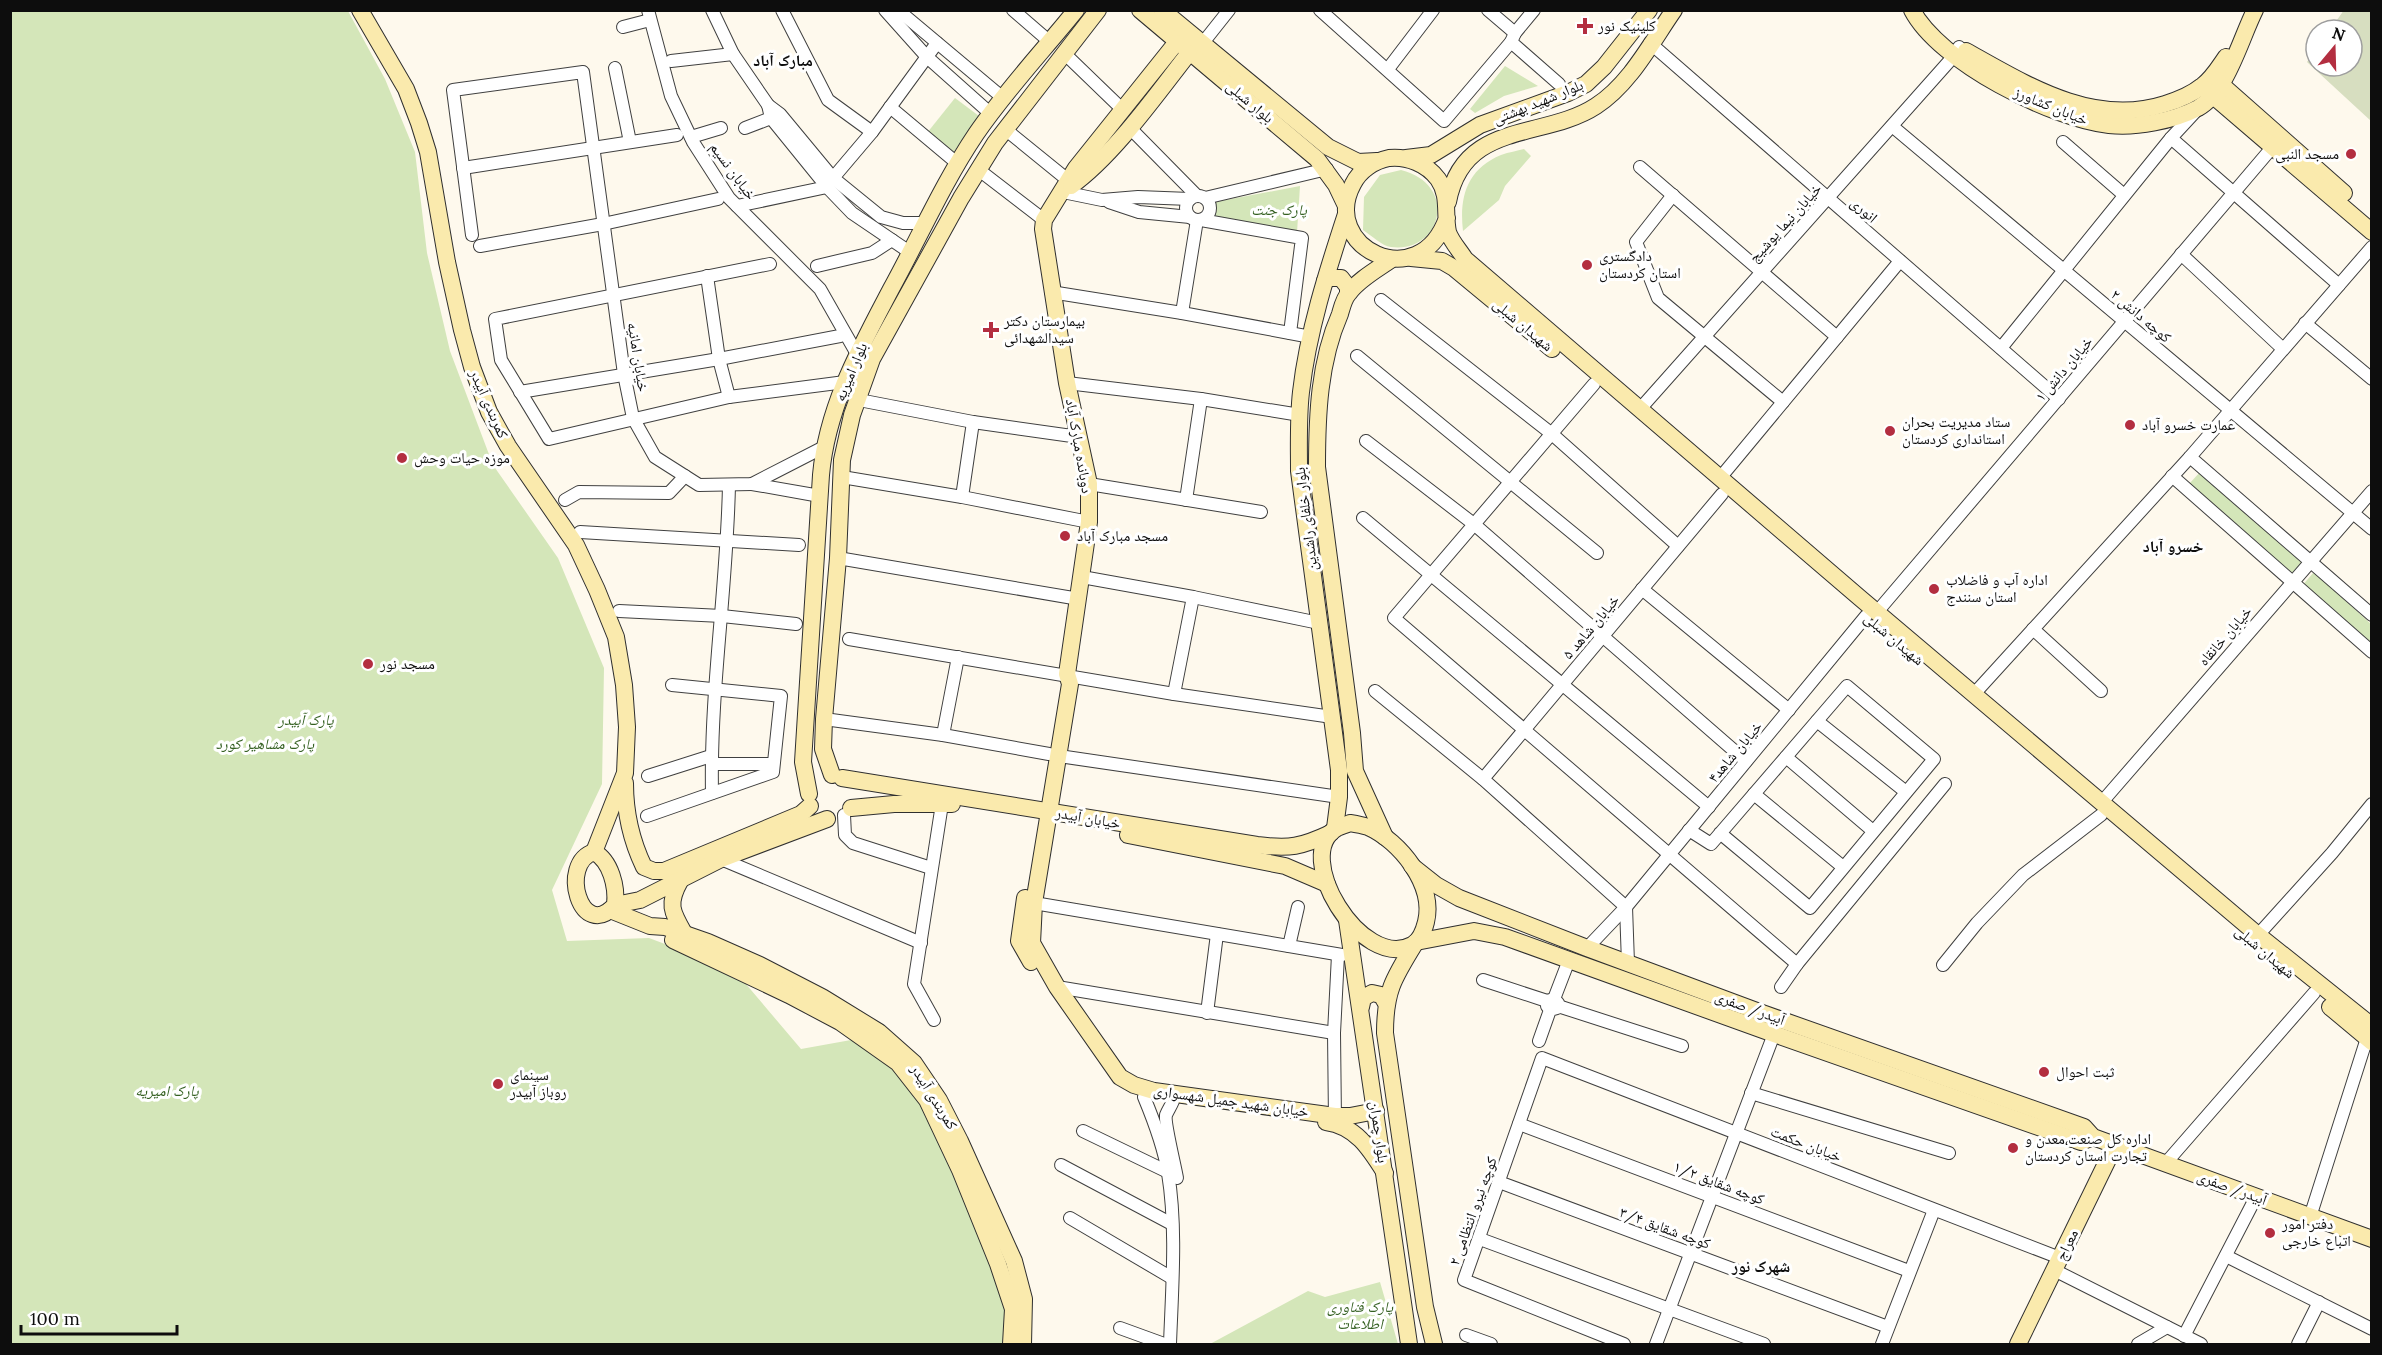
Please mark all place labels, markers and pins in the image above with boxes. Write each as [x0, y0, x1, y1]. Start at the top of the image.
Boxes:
place label: کلینیک نور [1597, 16, 1656, 35]
marker: کلینیک نور [1576, 17, 1594, 35]
place label: مسجد النبی [2275, 144, 2339, 164]
marker: مسجد النبی [2344, 147, 2358, 161]
place label: دادگستری استان کردستان [1599, 246, 1681, 283]
marker: دادگستری استان کردستان [1580, 258, 1594, 272]
place label: بیمارستان دکتر سیدالشهدائی [1003, 311, 1085, 348]
marker: بیمارستان دکتر سیدالشهدائی [982, 321, 1000, 339]
place label: ستاد مدیریت بحران استانداری کردستان [1902, 412, 2010, 449]
place label: عمارت خسرو آباد [2142, 415, 2236, 434]
marker: عمارت خسرو آباد [2123, 418, 2137, 432]
marker: ستاد مدیریت بحران استانداری کردستان [1883, 424, 1897, 438]
place label: موزه حیات وحش [414, 448, 510, 468]
marker: موزه حیات وحش [395, 451, 409, 465]
place label: مسجد مبارک آباد [1077, 526, 1168, 545]
marker: مسجد مبارک آباد [1058, 529, 1072, 543]
place label: اداره آب و فاضلاب استان سنندج [1946, 570, 2048, 607]
marker: اداره آب و فاضلاب استان سنندج [1927, 582, 1941, 596]
place label: مسجد نور [379, 654, 435, 673]
marker: مسجد نور [361, 657, 375, 671]
place label: ثبت احوال [2056, 1062, 2114, 1082]
place label: سینمای روباز آبیدر [509, 1065, 567, 1101]
marker: ثبت احوال [2037, 1065, 2051, 1079]
marker: سینمای روباز آبیدر [491, 1077, 505, 1091]
place label: اداره کل صنعت،معدن و تجارت استان کردستان [2025, 1129, 2151, 1166]
marker: اداره کل صنعت،معدن و تجارت استان کردستان [2006, 1141, 2020, 1155]
place label: دفتر امور اتباع خارجی [2281, 1214, 2351, 1251]
marker: دفتر امور اتباع خارجی [2263, 1226, 2277, 1240]

